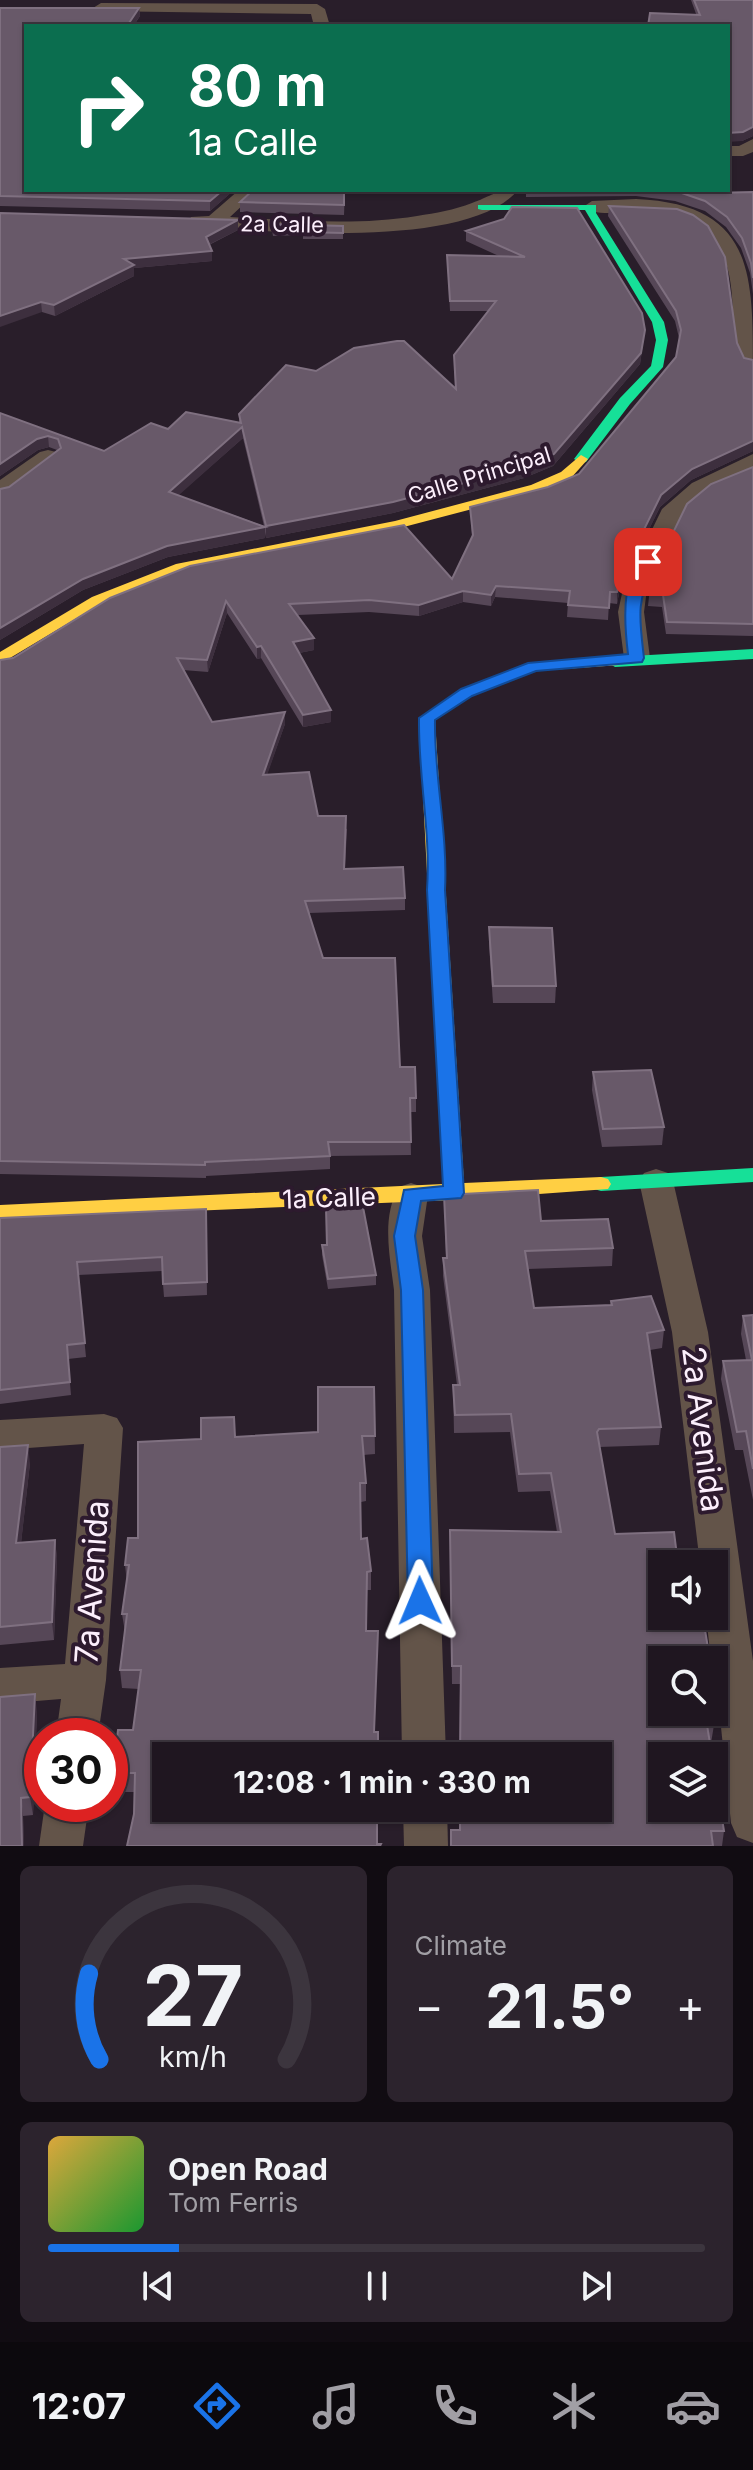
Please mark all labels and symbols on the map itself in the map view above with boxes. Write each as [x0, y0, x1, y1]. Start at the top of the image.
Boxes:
street label: 2a Calle [240, 210, 324, 238]
street label: Calle Principal [404, 441, 554, 509]
pin [614, 528, 682, 596]
street label: 1a Calle [282, 1180, 376, 1215]
street label: 2a Avenida [674, 1344, 733, 1514]
street label: 7a Avenida [66, 1499, 117, 1665]
position arrow [378, 1559, 462, 1643]
speed limit sign: 30 [24, 1718, 128, 1822]

